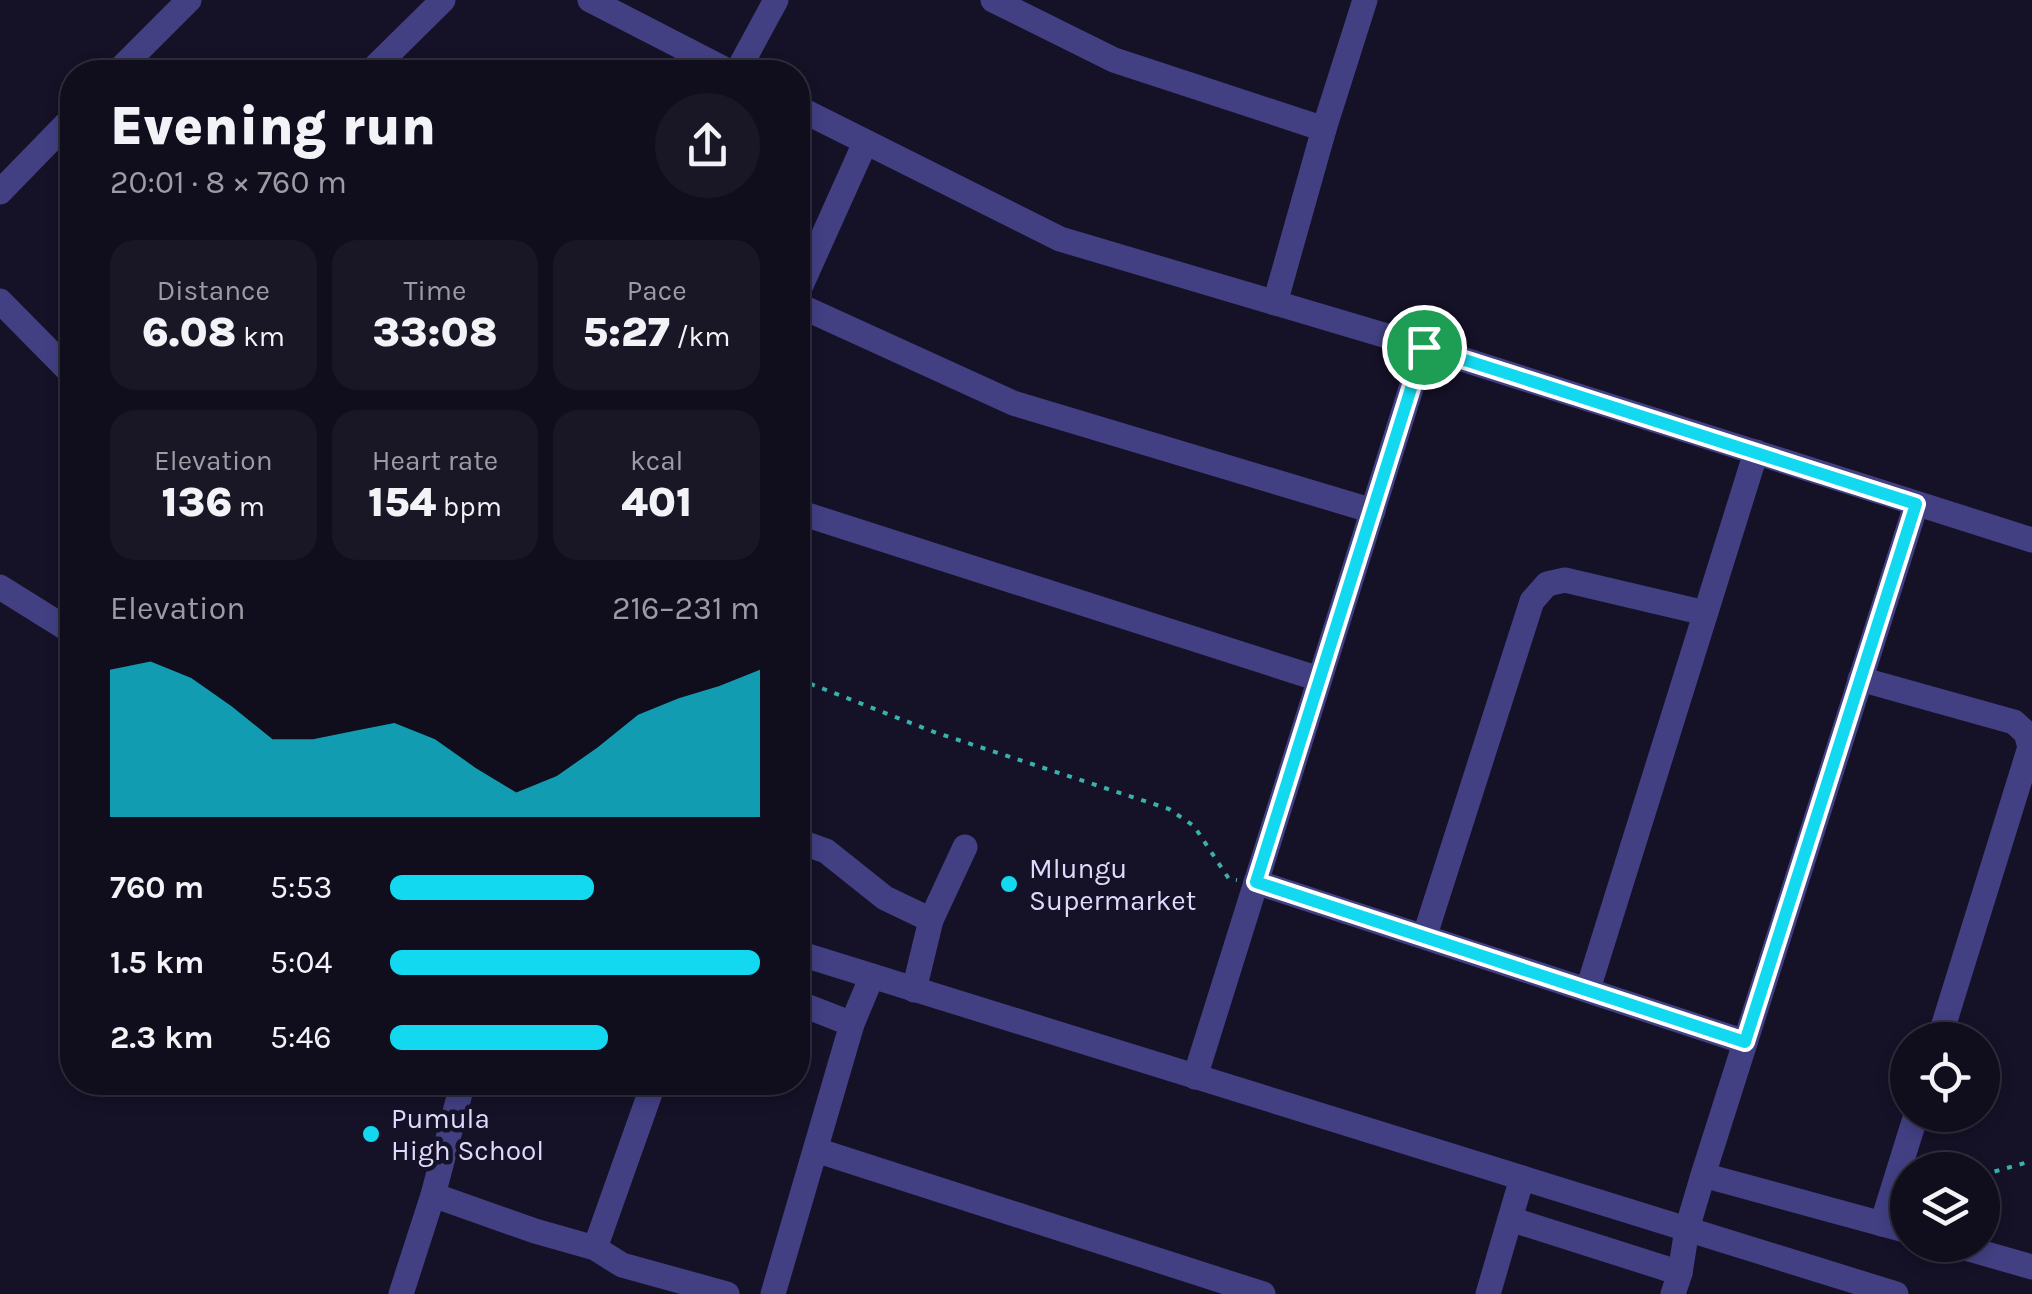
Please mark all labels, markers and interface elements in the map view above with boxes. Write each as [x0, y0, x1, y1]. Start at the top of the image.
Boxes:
button: share [655, 93, 760, 198]
text: Evening run [110, 94, 436, 158]
text: 20:01 · 8 × 760 m [110, 164, 347, 201]
text: Distance [157, 274, 270, 307]
text: Time [404, 274, 466, 307]
text: Pace [627, 274, 687, 307]
pin [1382, 305, 1467, 390]
text: 6.08 [142, 307, 236, 357]
text: 33:08 [373, 307, 497, 357]
text: 5:27 [583, 307, 670, 357]
text: km [236, 320, 285, 353]
text: /km [670, 320, 731, 353]
icon: arrive [1397, 320, 1452, 375]
text: Elevation [154, 444, 273, 477]
text: Heart rate [372, 444, 498, 477]
text: kcal [630, 444, 683, 477]
text: 136 [162, 477, 232, 527]
text: 154 [368, 477, 436, 527]
text: 401 [621, 477, 692, 527]
text: m [232, 490, 265, 523]
text: bpm [436, 490, 502, 523]
text: Elevation [110, 590, 245, 627]
text: 216–231 m [612, 590, 760, 627]
place label: Mlungu Supermarket [1029, 852, 1196, 917]
text: 760 m [110, 869, 204, 906]
text: 5:53 [270, 869, 332, 906]
marker: Mlungu Supermarket [998, 873, 1020, 895]
text: 1.5 km [110, 944, 204, 981]
text: 5:04 [270, 944, 332, 981]
text: 2.3 km [110, 1019, 214, 1056]
text: 5:46 [270, 1019, 332, 1056]
map controls [1890, 1022, 2000, 1262]
button: locate [1890, 1022, 2000, 1132]
place label: Pumula High School [391, 1102, 544, 1167]
marker: Pumula High School [360, 1123, 382, 1145]
button: layers [1890, 1152, 2000, 1262]

